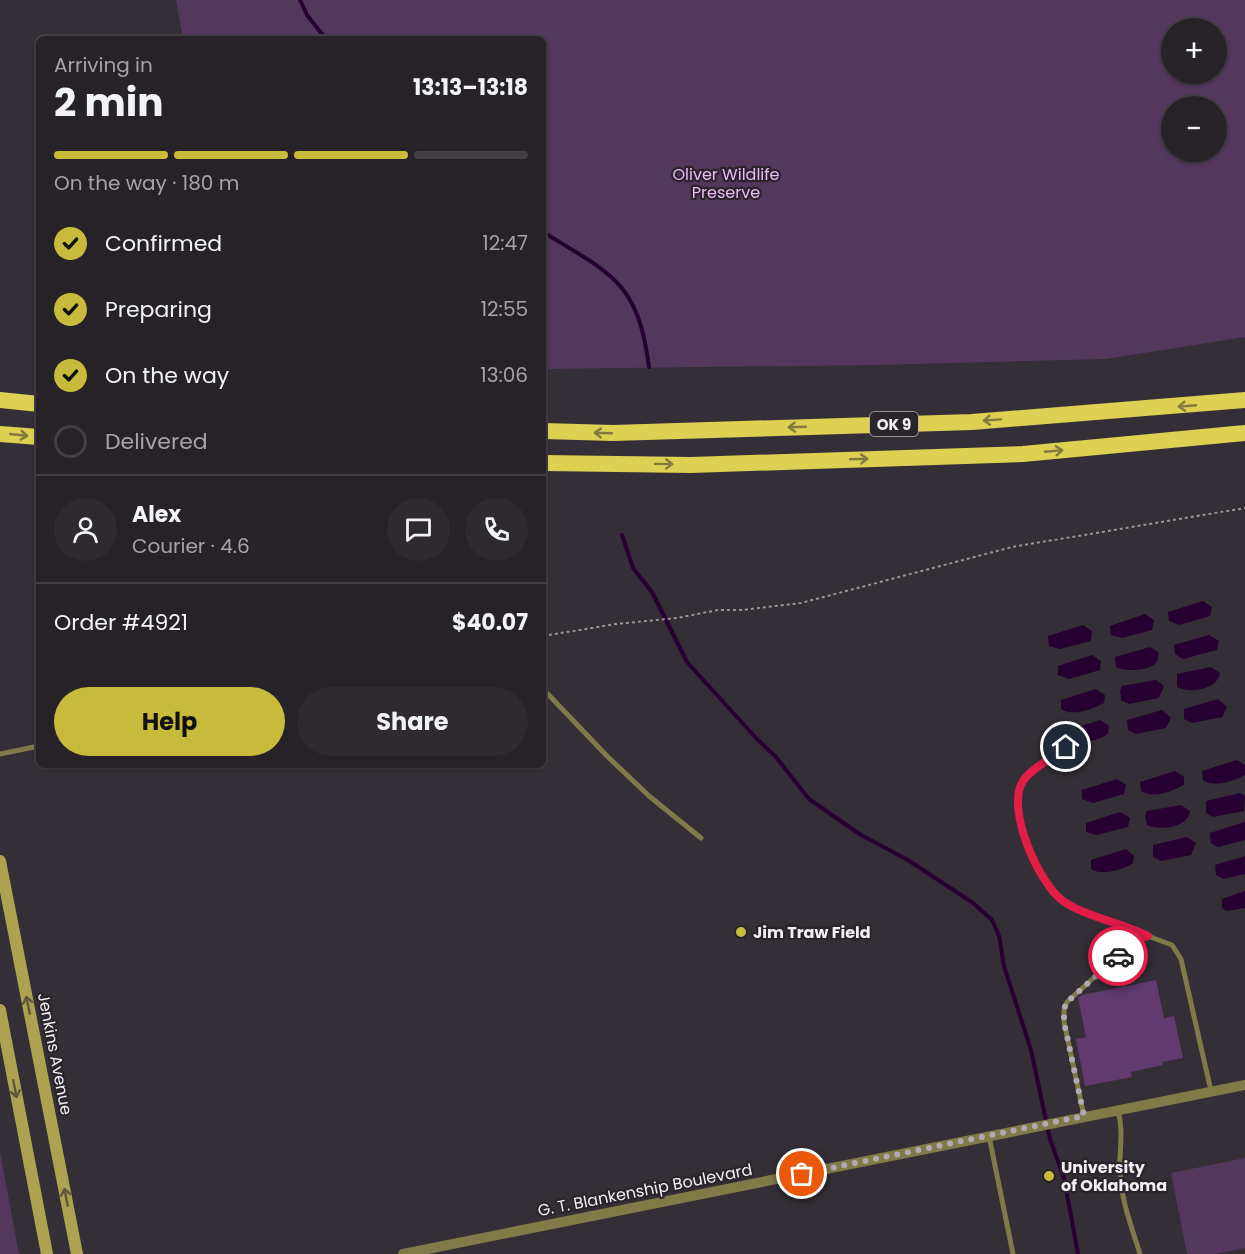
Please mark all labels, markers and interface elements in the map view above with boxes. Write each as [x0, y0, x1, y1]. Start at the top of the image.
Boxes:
map controls [1161, 18, 1227, 162]
button: + [1161, 18, 1227, 84]
text: Arriving in [54, 51, 153, 79]
text: 13:13–13:18 [413, 72, 528, 103]
text: 2 min [54, 75, 164, 130]
button: − [1161, 96, 1227, 162]
park label: Oliver Wildlife Preserve [673, 163, 780, 204]
text: On the way · 180 m [54, 169, 239, 197]
icon: check [54, 227, 87, 260]
text: Confirmed [105, 228, 222, 259]
text: 12:47 [482, 229, 528, 257]
icon: check [54, 293, 87, 326]
text: Preparing [105, 294, 212, 325]
text: 12:55 [481, 295, 528, 323]
icon: check [54, 359, 87, 392]
text: On the way [105, 360, 229, 391]
text: 13:06 [480, 361, 528, 389]
one-way arrow [1177, 401, 1197, 412]
road number: OK 9 [870, 412, 918, 436]
one-way arrow [983, 415, 1003, 426]
one-way arrow [788, 422, 808, 433]
text: Delivered [105, 426, 208, 457]
one-way arrow [593, 427, 613, 439]
one-way arrow [9, 430, 29, 441]
one-way arrow [1044, 445, 1064, 456]
one-way arrow [849, 453, 869, 465]
one-way arrow [654, 459, 674, 470]
button: person [54, 498, 117, 561]
button: chat [387, 498, 450, 561]
button: phone [465, 498, 528, 561]
text: Alex [132, 499, 181, 530]
text: Courier · 4.6 [132, 532, 250, 560]
text: Order #4921 [54, 607, 188, 638]
text: $40.07 [452, 607, 528, 638]
button: Help [54, 687, 285, 756]
button: Share [297, 687, 528, 756]
pin [1040, 721, 1091, 772]
icon: home [1049, 730, 1082, 763]
place label: Jim Traw Field [753, 921, 871, 944]
marker: Jim Traw Field [734, 925, 748, 939]
courier [1088, 926, 1148, 986]
icon: car [1102, 940, 1135, 973]
street label: Jenkins Avenue [32, 991, 78, 1117]
one-way arrow [22, 996, 33, 1016]
one-way arrow [10, 1078, 21, 1098]
pin [776, 1148, 827, 1199]
place label: University of Oklahoma [1061, 1156, 1167, 1197]
icon: bag [785, 1157, 818, 1190]
street label: G. T. Blankenship Boulevard [536, 1158, 754, 1222]
marker: University of Oklahoma [1042, 1169, 1056, 1183]
one-way arrow [60, 1187, 71, 1207]

